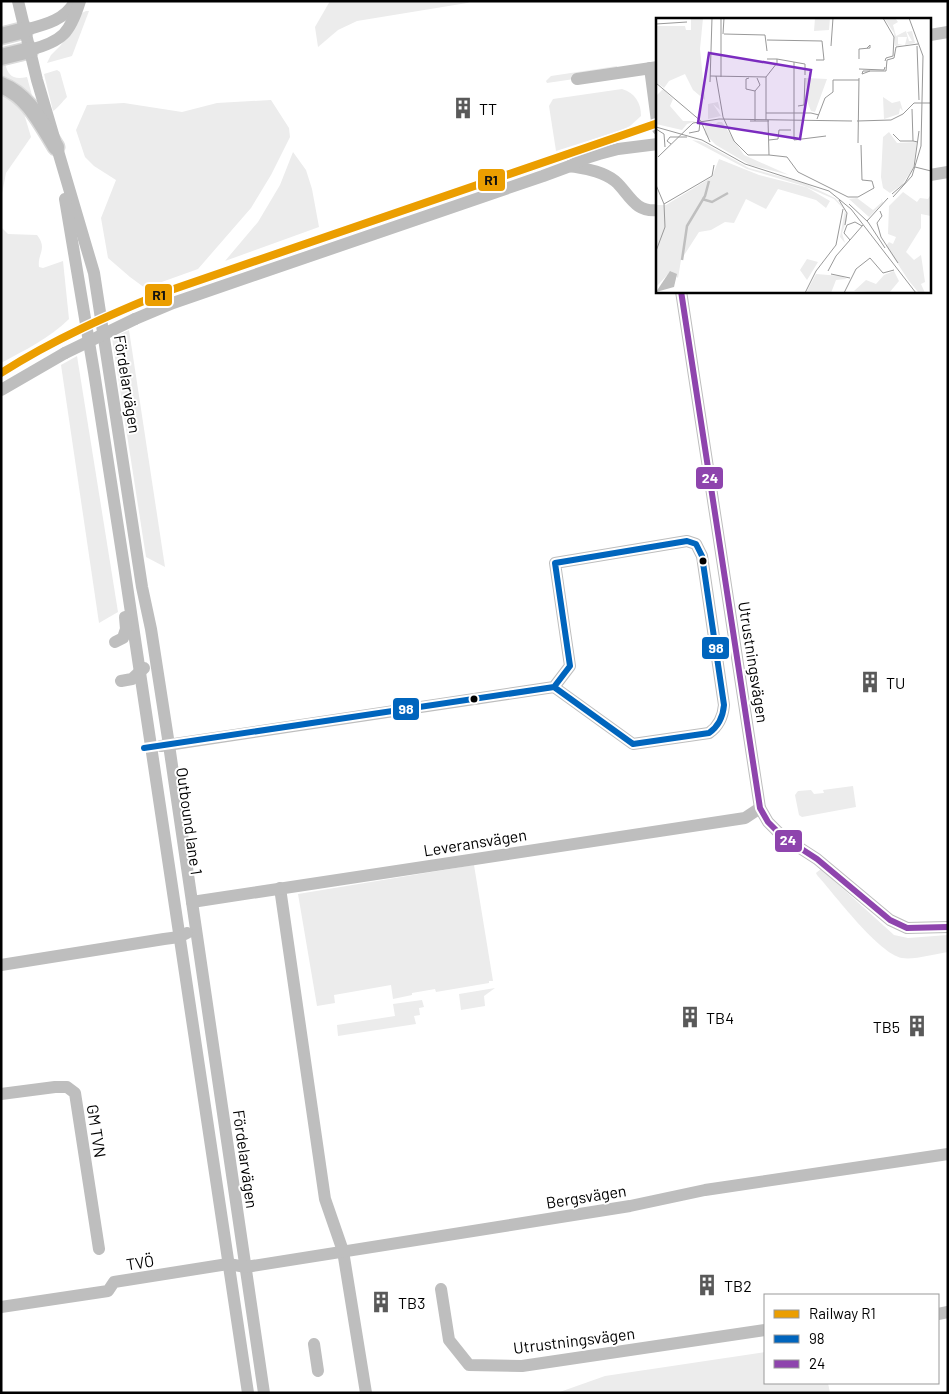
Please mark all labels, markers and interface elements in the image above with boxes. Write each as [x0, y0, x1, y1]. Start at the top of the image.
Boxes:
inset map [656, 18, 932, 292]
building icon: TT [450, 95, 476, 121]
place label: TT [479, 99, 497, 118]
line badge: R1 [477, 168, 506, 192]
text: R1 [484, 171, 498, 188]
line badge: R1 [144, 283, 173, 307]
text: R1 [152, 286, 166, 303]
street label: Fördelarvägen [111, 333, 145, 435]
line badge: 24 [695, 466, 724, 490]
text: 24 [702, 469, 718, 486]
unlabelled marker [698, 556, 708, 566]
street label: Utrustningsvägen [735, 600, 773, 724]
line badge: 98 [701, 636, 730, 660]
text: 98 [708, 639, 724, 656]
building icon: TU [857, 669, 883, 695]
place label: TU [886, 673, 905, 692]
unlabelled marker [469, 694, 479, 704]
line badge: 98 [392, 697, 420, 721]
text: 98 [398, 700, 414, 717]
street label: Outbound lane 1 [173, 766, 207, 876]
street label: Leveransvägen [422, 824, 528, 860]
line badge: 24 [774, 829, 803, 853]
text: 24 [780, 831, 796, 848]
building icon: TB4 [677, 1004, 703, 1030]
place label: TB4 [706, 1008, 734, 1027]
building icon: TB5 [904, 1013, 930, 1039]
place label: TB5 [873, 1017, 900, 1036]
street label: GM TVN [83, 1103, 111, 1159]
street label: Fördelarvägen [230, 1108, 262, 1210]
street label: Bergsvägen [544, 1180, 628, 1212]
street label: TVÖ [125, 1250, 155, 1274]
building icon: TB2 [694, 1272, 720, 1298]
place label: TB2 [724, 1276, 752, 1295]
building icon: TB3 [368, 1289, 394, 1315]
place label: TB3 [398, 1293, 425, 1312]
legend [764, 1294, 939, 1384]
text: Railway R1 [809, 1304, 876, 1322]
street label: Utrustningsvägen [512, 1323, 636, 1357]
text: 98 [809, 1329, 825, 1347]
text: 24 [809, 1354, 825, 1372]

